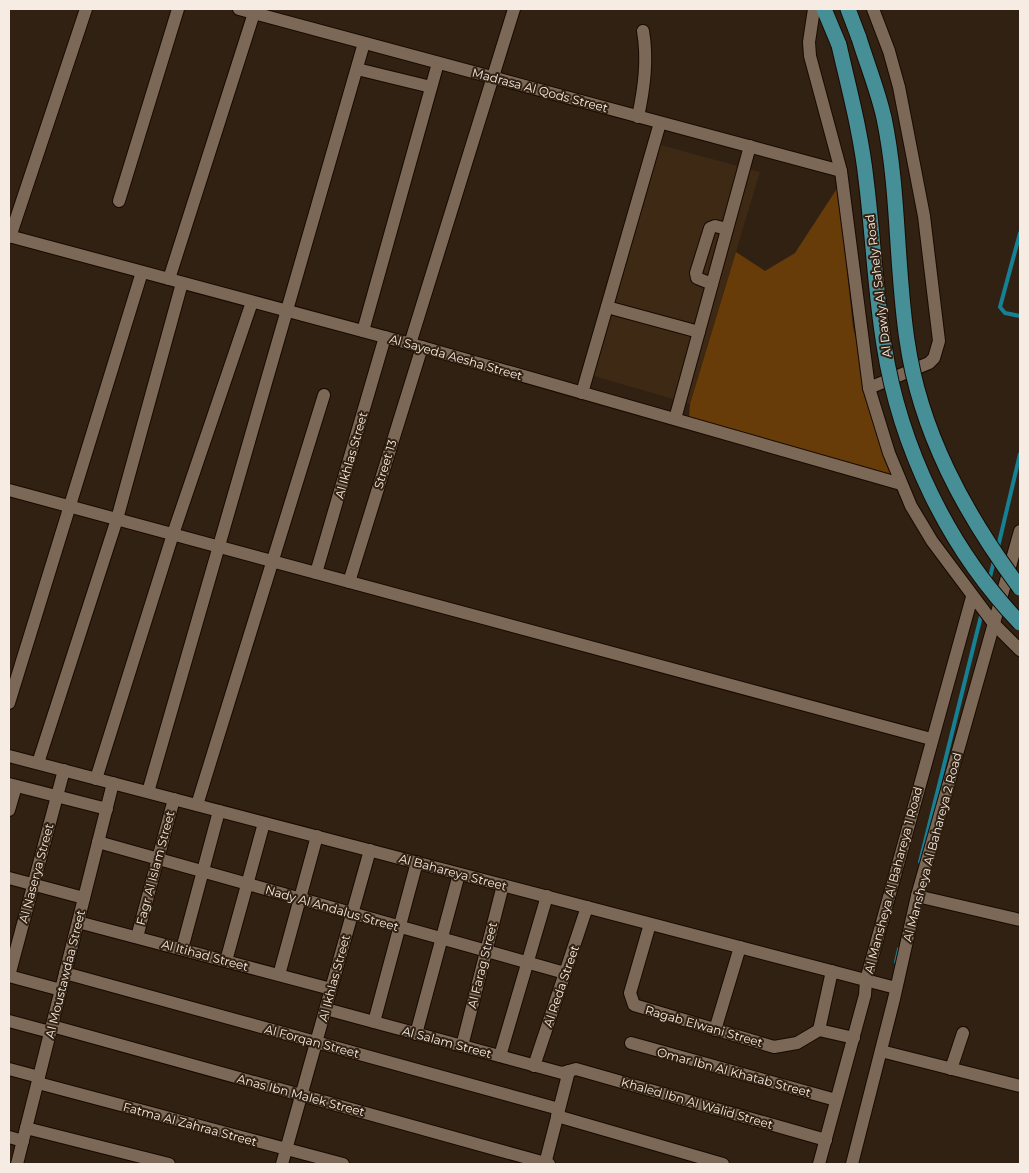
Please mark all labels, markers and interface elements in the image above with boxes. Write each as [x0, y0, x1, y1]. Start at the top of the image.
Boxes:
street label: Madrasa Al Qods Street [470, 65, 610, 115]
street label: Al Dawly Al Sahely Road [862, 214, 894, 358]
street label: Al Sayeda Aesha Street [388, 331, 524, 383]
street label: Al Ikhlas Street [331, 410, 371, 500]
street label: Street 13 [370, 437, 400, 490]
street label: Al Mansheya Al Bahareya 2 Road [899, 751, 965, 943]
street label: Al Mansheya Al Bahareya 1 Road [861, 785, 925, 975]
street label: Fagr Al Islam Street [133, 809, 177, 927]
street label: Al Naserya Street [15, 821, 57, 924]
street label: Al Bahareya Street [397, 850, 509, 894]
street label: Nady Al Andalus Street [264, 882, 401, 934]
street label: Al Moustawdaa Street [42, 908, 88, 1040]
street label: Al Farag Street [464, 920, 500, 1010]
street label: Al Ikhlas Street [315, 933, 353, 1023]
street label: Al Itihad Street [160, 936, 250, 974]
street label: Al Reda Street [540, 943, 582, 1029]
street label: Ragab Elwani Street [643, 1002, 765, 1050]
street label: Al Forqan Street [263, 1021, 361, 1061]
street label: Al Salam Street [401, 1023, 493, 1061]
street label: Omar Ibn Al Khatab Street [655, 1044, 813, 1100]
street label: Anas Ibn Malek Street [236, 1071, 367, 1119]
street label: Khaled Ibn Al Walid Street [619, 1074, 775, 1132]
street label: Fatma Al Zahraa Street [121, 1099, 259, 1149]

